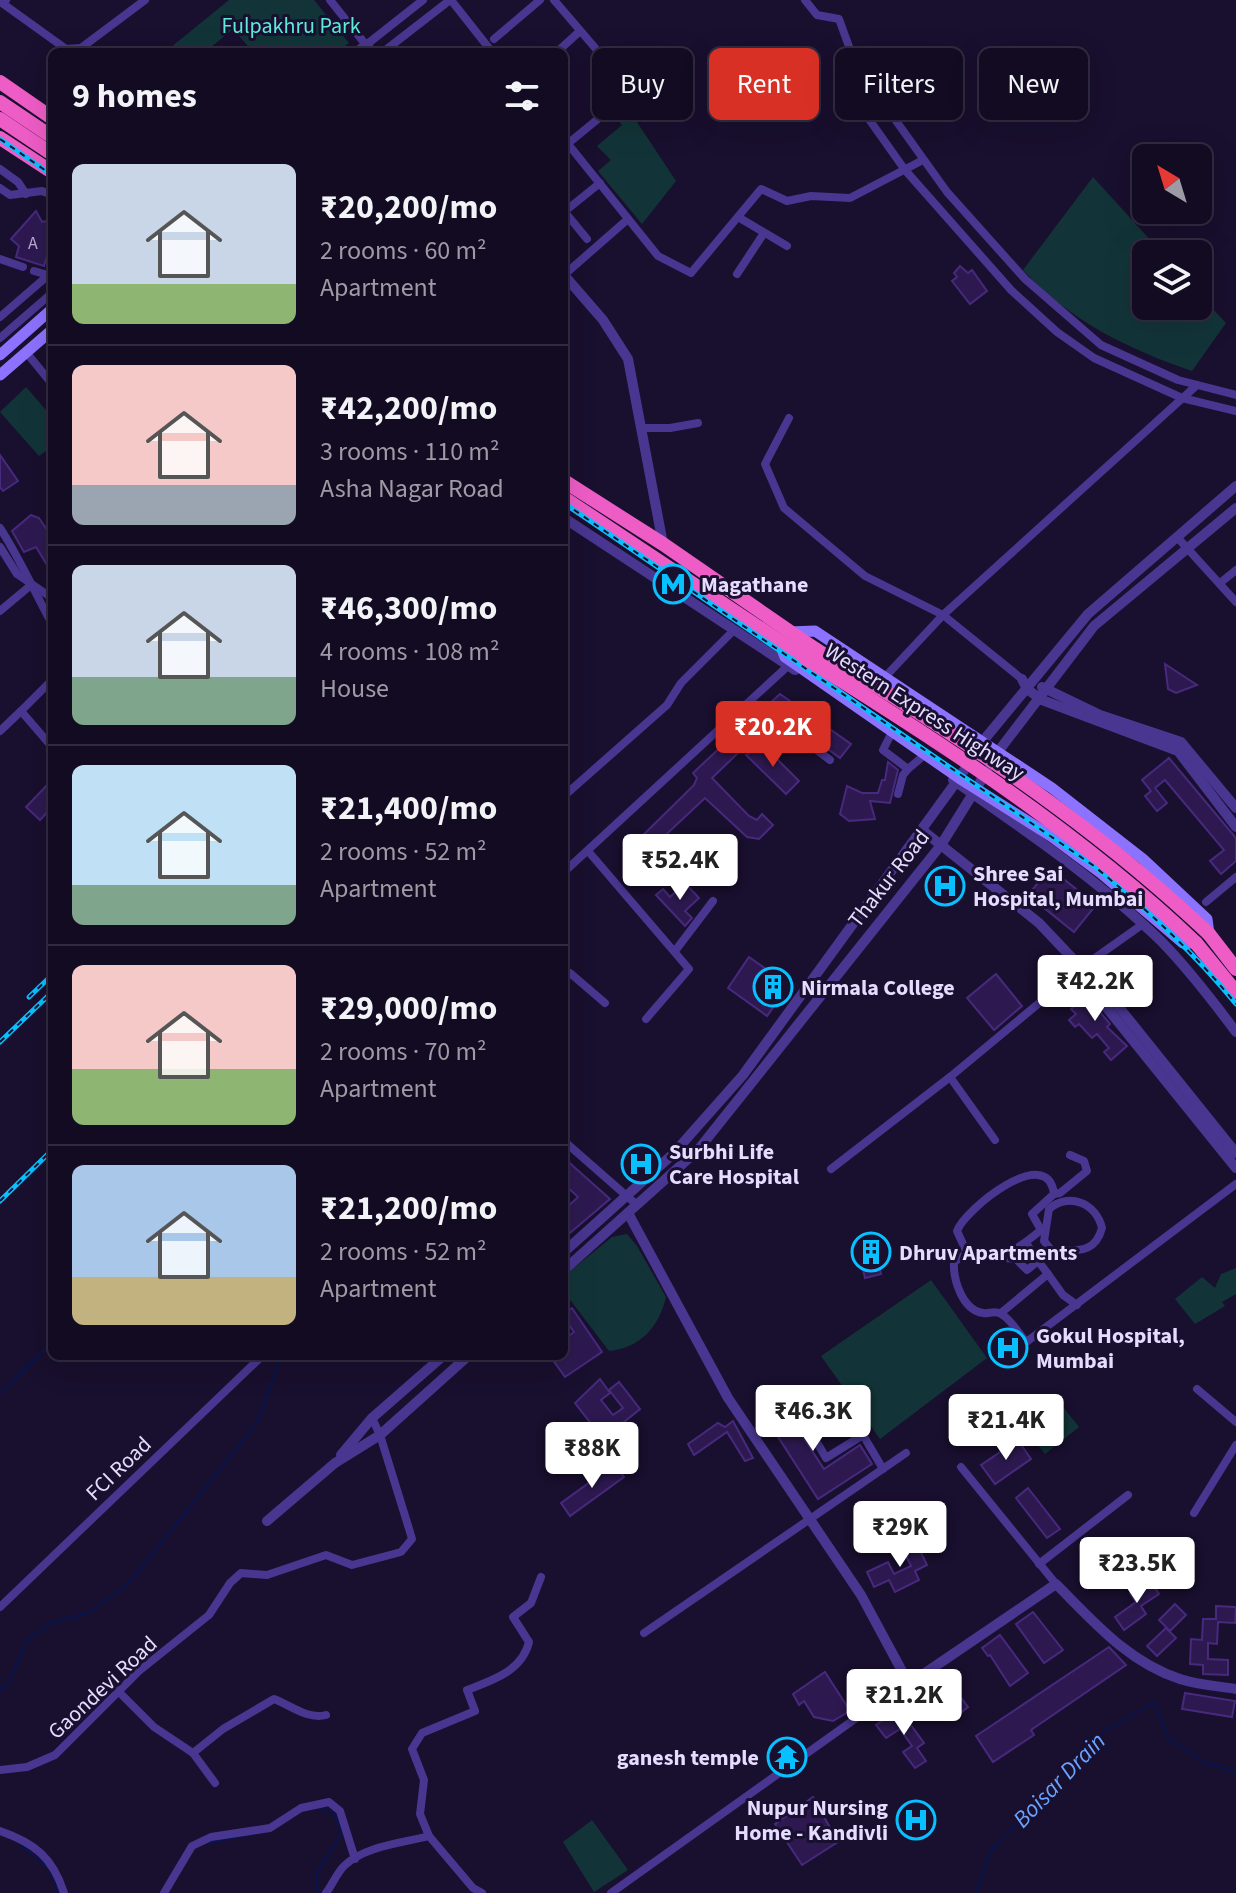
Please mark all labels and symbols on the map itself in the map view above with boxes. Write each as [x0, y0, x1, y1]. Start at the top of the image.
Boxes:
park label: Fulpakhru Park [221, 10, 361, 42]
north arrow [1132, 144, 1212, 224]
house number: A [28, 231, 38, 256]
metro station icon: Magathane [652, 563, 694, 605]
place label: Magathane [701, 569, 808, 601]
street label: Western Express Highway [818, 635, 1031, 789]
pin: ₹20.2K [708, 701, 838, 769]
street label: Thakur Road [840, 823, 937, 934]
pin: ₹52.4K [615, 834, 745, 902]
place label: Shree Sai Hospital, Mumbai [973, 858, 1143, 915]
hospital icon: Shree Sai Hospital, Mumbai [924, 865, 966, 907]
pin: ₹42.2K [1030, 955, 1160, 1023]
building icon: Nirmala College [752, 966, 794, 1008]
place label: Nirmala College [801, 972, 955, 1004]
place label: Surbhi Life Care Hospital [669, 1136, 800, 1193]
hospital icon: Surbhi Life Care Hospital [620, 1143, 662, 1185]
building icon: Dhruv Apartments [850, 1231, 892, 1273]
place label: Dhruv Apartments [899, 1237, 1077, 1269]
place label: Gokul Hospital, Mumbai [1036, 1320, 1185, 1377]
hospital icon: Gokul Hospital, Mumbai [987, 1327, 1029, 1369]
pin: ₹46.3K [748, 1385, 878, 1453]
pin: ₹21.4K [941, 1394, 1071, 1462]
pin: ₹88K [545, 1422, 639, 1490]
street label: FCI Road [79, 1429, 159, 1508]
pin: ₹29K [853, 1501, 947, 1569]
pin: ₹23.5K [1072, 1537, 1202, 1605]
street label: Gaondevi Road [41, 1629, 164, 1747]
pin: ₹21.2K [839, 1669, 969, 1737]
water label: Boisar Drain [1005, 1725, 1114, 1836]
temple icon: ganesh temple [766, 1736, 808, 1778]
place label: ganesh temple [617, 1742, 759, 1774]
place label: Nupur Nursing Home - Kandivli [734, 1792, 888, 1849]
hospital icon: Nupur Nursing Home - Kandivli [895, 1799, 937, 1841]

